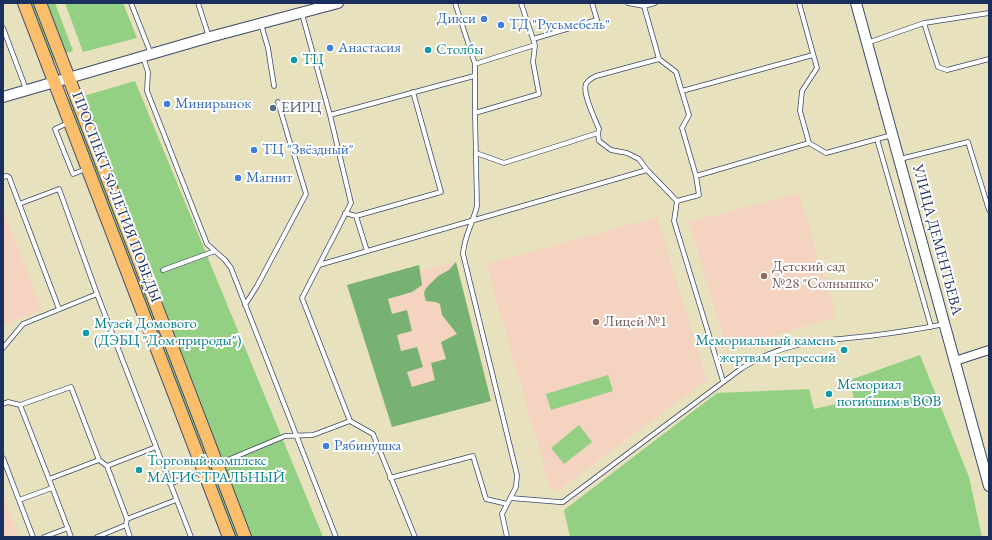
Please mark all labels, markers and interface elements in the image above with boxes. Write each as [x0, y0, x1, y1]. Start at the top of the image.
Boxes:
place label: Дикси [437, 10, 476, 28]
marker: Дикси [479, 14, 489, 24]
place label: ТД "Русьмебель" [509, 16, 610, 34]
marker: ТД "Русьмебель" [496, 20, 506, 30]
place label: Анастасия [338, 39, 401, 57]
place label: Столбы [436, 41, 483, 59]
marker: Анастасия [325, 43, 335, 53]
marker: Столбы [423, 45, 433, 55]
place label: ТЦ [302, 51, 324, 69]
marker: ТЦ [289, 55, 299, 65]
street label: ПРОСПЕКТ 50-ЛЕТИЯ ПОБЕДЫ [67, 89, 165, 305]
place label: Минирынок [175, 95, 252, 113]
marker: Минирынок [162, 99, 172, 109]
place label: ЕИРЦ [281, 99, 321, 117]
marker: ЕИРЦ [268, 103, 278, 113]
place label: ТЦ "Звёздный" [262, 141, 354, 159]
marker: ТЦ "Звёздный" [249, 145, 259, 155]
street label: УЛИЦА ДЕМЕНТЬЕВА [908, 163, 966, 317]
place label: Магнит [246, 169, 292, 187]
marker: Магнит [233, 173, 243, 183]
place label: Детский сад №28 "Солнышко" [772, 258, 879, 293]
marker: Детский сад №28 "Солнышко" [759, 271, 769, 281]
place label: Лицей №1 [604, 313, 667, 331]
place label: Музей Домового (ДЭБЦ "Дом природы") [94, 315, 241, 350]
marker: Лицей №1 [591, 317, 601, 327]
marker: Музей Домового (ДЭБЦ "Дом природы") [81, 328, 91, 338]
place label: Мемориальный камень жертвам репрессий [695, 332, 836, 367]
marker: Мемориальный камень жертвам репрессий [839, 345, 849, 355]
place label: Мемориал погибшим в ВОВ [837, 376, 941, 411]
marker: Мемориал погибшим в ВОВ [824, 389, 834, 399]
place label: Рябинушка [334, 437, 401, 455]
marker: Рябинушка [321, 441, 331, 451]
place label: Торговый комплекс МАГИСТРАЛЬНЫЙ [147, 452, 285, 487]
marker: Торговый комплекс МАГИСТРАЛЬНЫЙ [134, 465, 144, 475]

